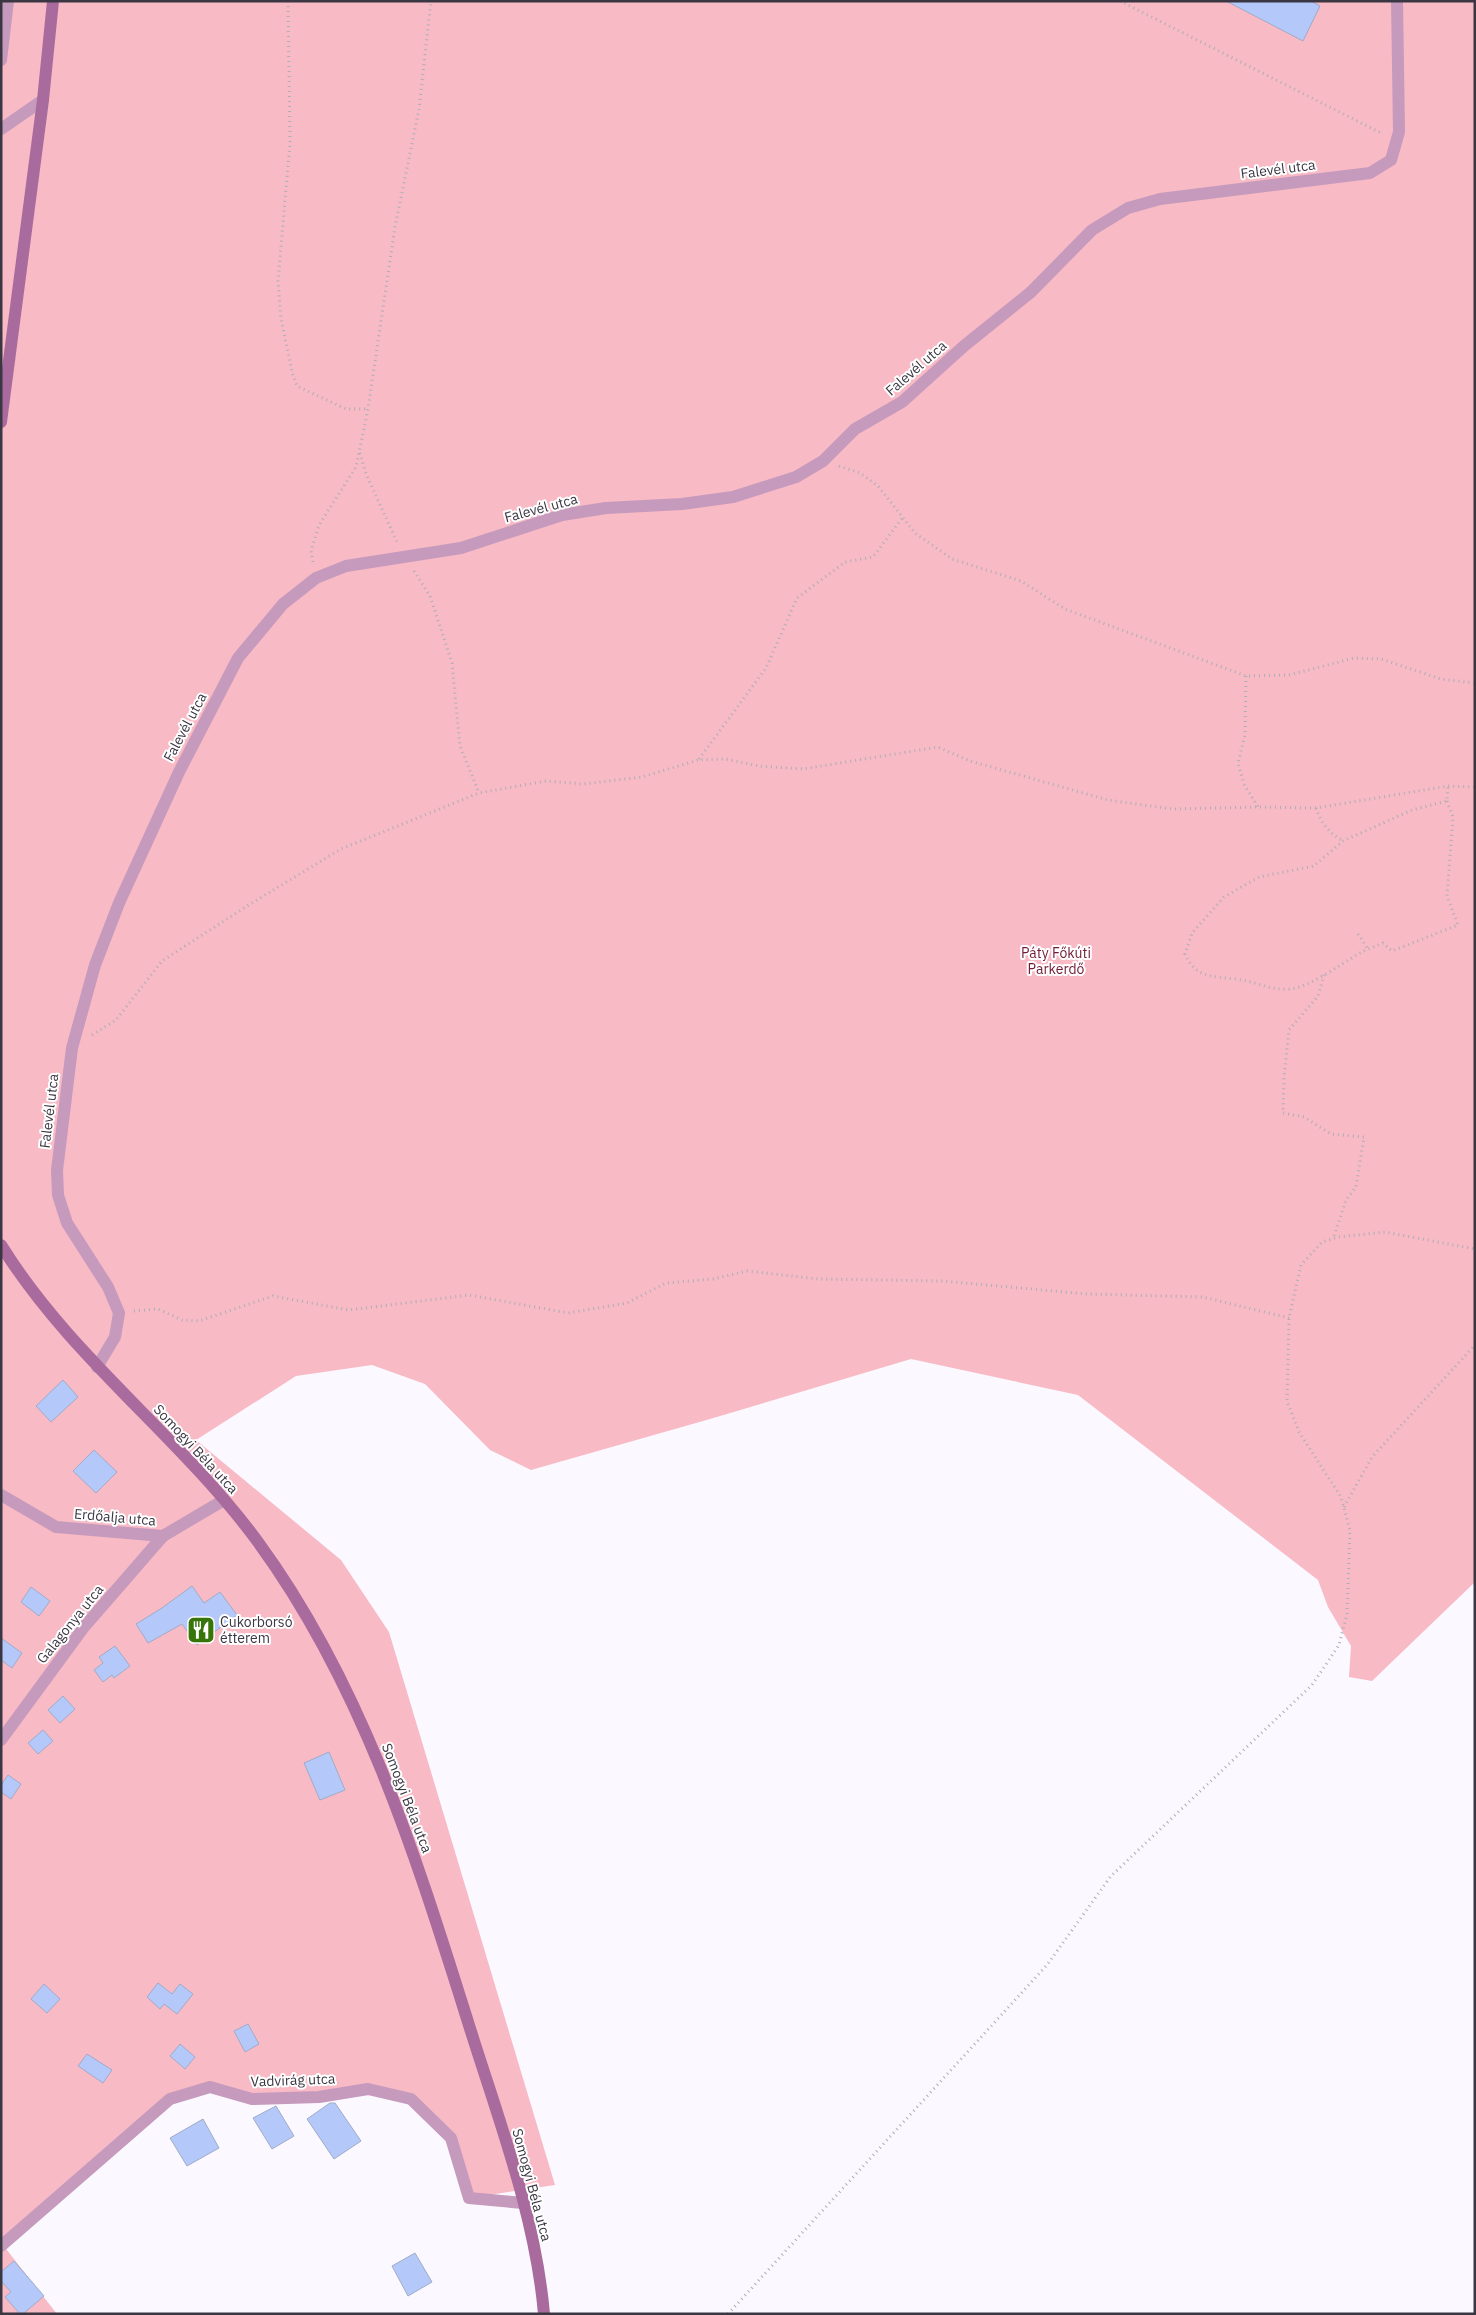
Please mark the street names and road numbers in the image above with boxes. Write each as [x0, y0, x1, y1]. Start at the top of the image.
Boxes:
street label: Falevél utca [1240, 155, 1317, 183]
street label: Falevél utca [882, 336, 951, 399]
street label: Falevél utca [502, 489, 580, 526]
street label: Falevél utca [159, 689, 211, 764]
street label: Falevél utca [35, 1072, 63, 1149]
street label: Somogyi Béla utca [150, 1400, 243, 1498]
street label: Erdőalja utca [73, 1504, 157, 1530]
street label: Galagonya utca [33, 1580, 108, 1667]
street label: Somogyi Béla utca [378, 1741, 436, 1856]
street label: Vadvirág utca [250, 2070, 336, 2090]
street label: Somogyi Béla utca [508, 2127, 556, 2244]

